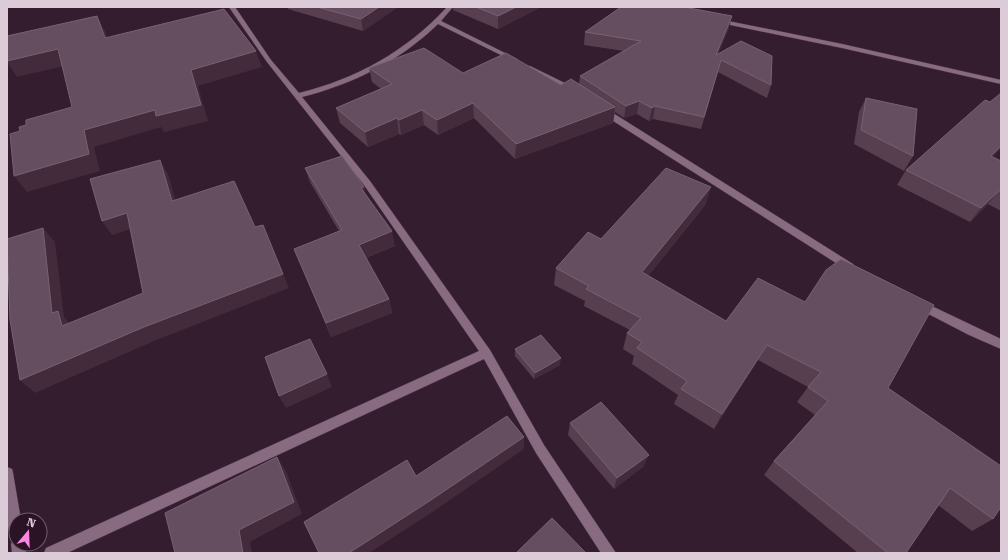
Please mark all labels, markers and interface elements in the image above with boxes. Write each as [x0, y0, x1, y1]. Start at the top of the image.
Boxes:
north arrow [8, 512, 48, 552]
text: N [25, 515, 38, 531]

